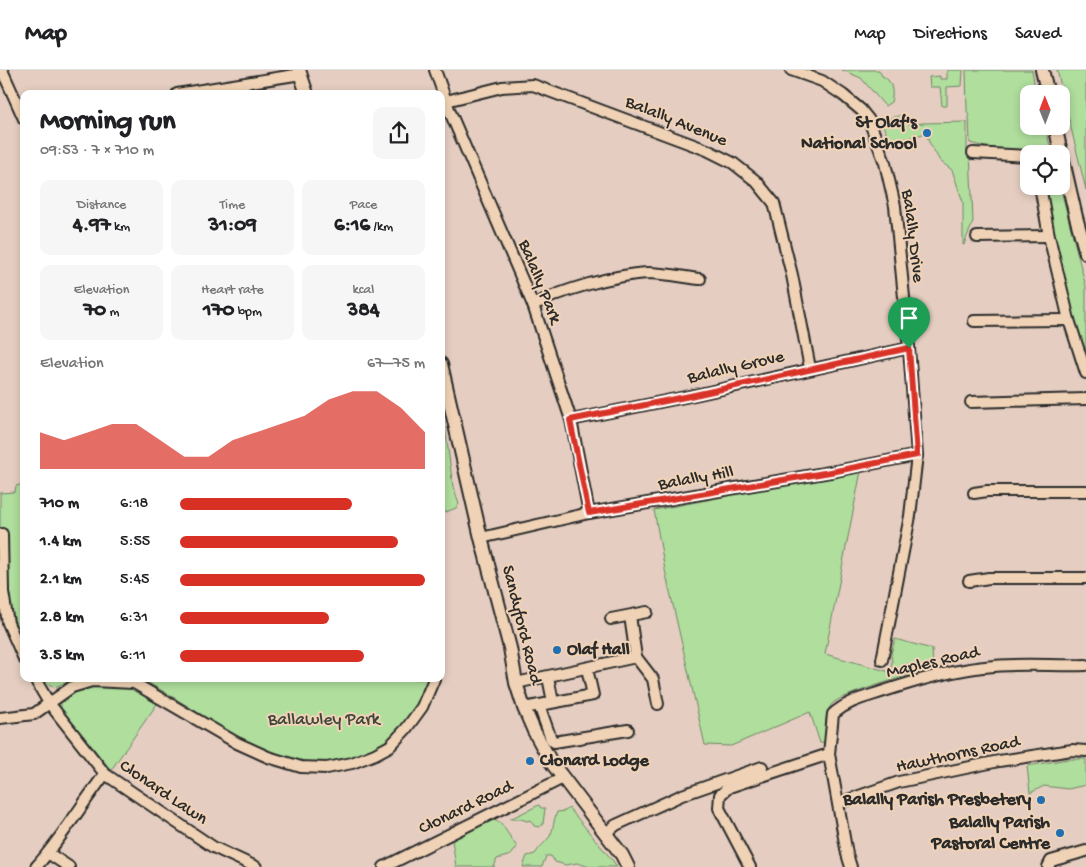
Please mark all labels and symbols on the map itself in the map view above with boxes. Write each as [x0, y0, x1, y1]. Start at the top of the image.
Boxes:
north arrow [1020, 85, 1070, 135]
street label: Balally Avenue [621, 92, 731, 152]
place label: St Olaf's National School [801, 113, 918, 155]
marker: St Olaf's National School [921, 127, 933, 139]
street label: Balally Drive [896, 187, 928, 284]
street label: Balally Park [512, 236, 566, 329]
pin [888, 297, 930, 348]
street label: Balally Grove [685, 347, 787, 390]
street label: Balally Hill [656, 462, 735, 496]
street label: Sandyford Road [496, 563, 546, 688]
place label: Olaf Hall [567, 640, 630, 661]
street label: Maples Road [884, 642, 983, 684]
marker: Olaf Hall [551, 644, 563, 656]
park label: Ballawley Park [267, 710, 382, 731]
street label: Hawthorns Road [894, 731, 1023, 778]
place label: Clonard Lodge [539, 751, 650, 772]
marker: Clonard Lodge [524, 755, 536, 767]
street label: Clonard Lawn [115, 756, 211, 830]
street label: Clonard Road [416, 776, 518, 840]
place label: Balally Parish Presbetery [842, 790, 1031, 811]
marker: Balally Parish Presbetery [1035, 794, 1047, 806]
place label: Balally Parish Pastoral Centre [931, 813, 1051, 855]
marker: Balally Parish Pastoral Centre [1054, 827, 1066, 839]

